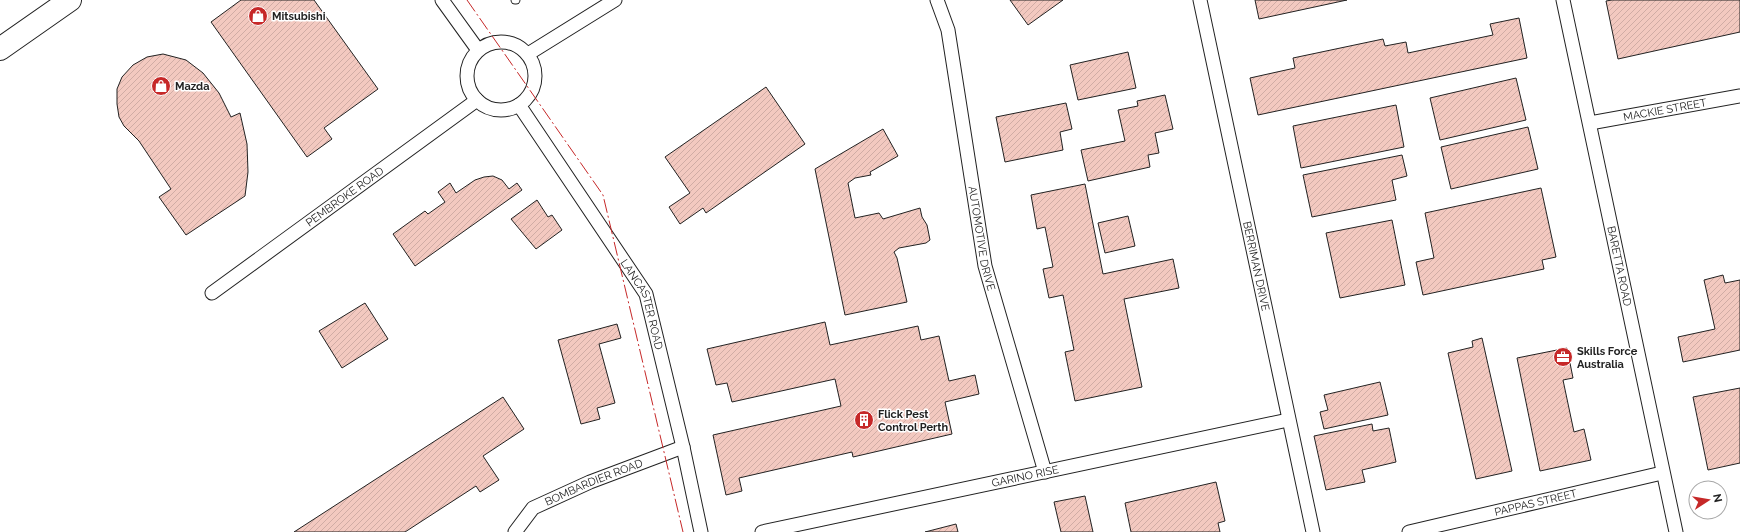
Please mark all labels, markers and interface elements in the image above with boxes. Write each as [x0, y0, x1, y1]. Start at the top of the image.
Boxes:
shop icon: Mitsubishi [247, 5, 269, 27]
place label: Mitsubishi [272, 10, 326, 23]
shop icon: Mazda [150, 75, 172, 97]
place label: Mazda [175, 80, 210, 93]
street label: MACKIE STREET [1622, 96, 1708, 124]
street label: PEMBROKE ROAD [303, 164, 386, 230]
street label: AUTOMOTIVE DRIVE [966, 185, 998, 293]
street label: BERRIMAN DRIVE [1240, 220, 1272, 313]
street label: BARETTA ROAD [1604, 225, 1634, 308]
street label: LANCASTER ROAD [618, 257, 665, 351]
place label: Skills Force Australia [1577, 345, 1638, 371]
office icon: Skills Force Australia [1552, 346, 1574, 368]
place label: Flick Pest Control Perth [878, 408, 949, 434]
building icon: Flick Pest Control Perth [853, 409, 875, 431]
street label: BOMBARDIER ROAD [543, 457, 645, 509]
street label: GARINO RISE [991, 463, 1060, 490]
north arrow [1688, 480, 1728, 520]
street label: PAPPAS STREET [1493, 487, 1579, 519]
text: N [1710, 493, 1725, 503]

